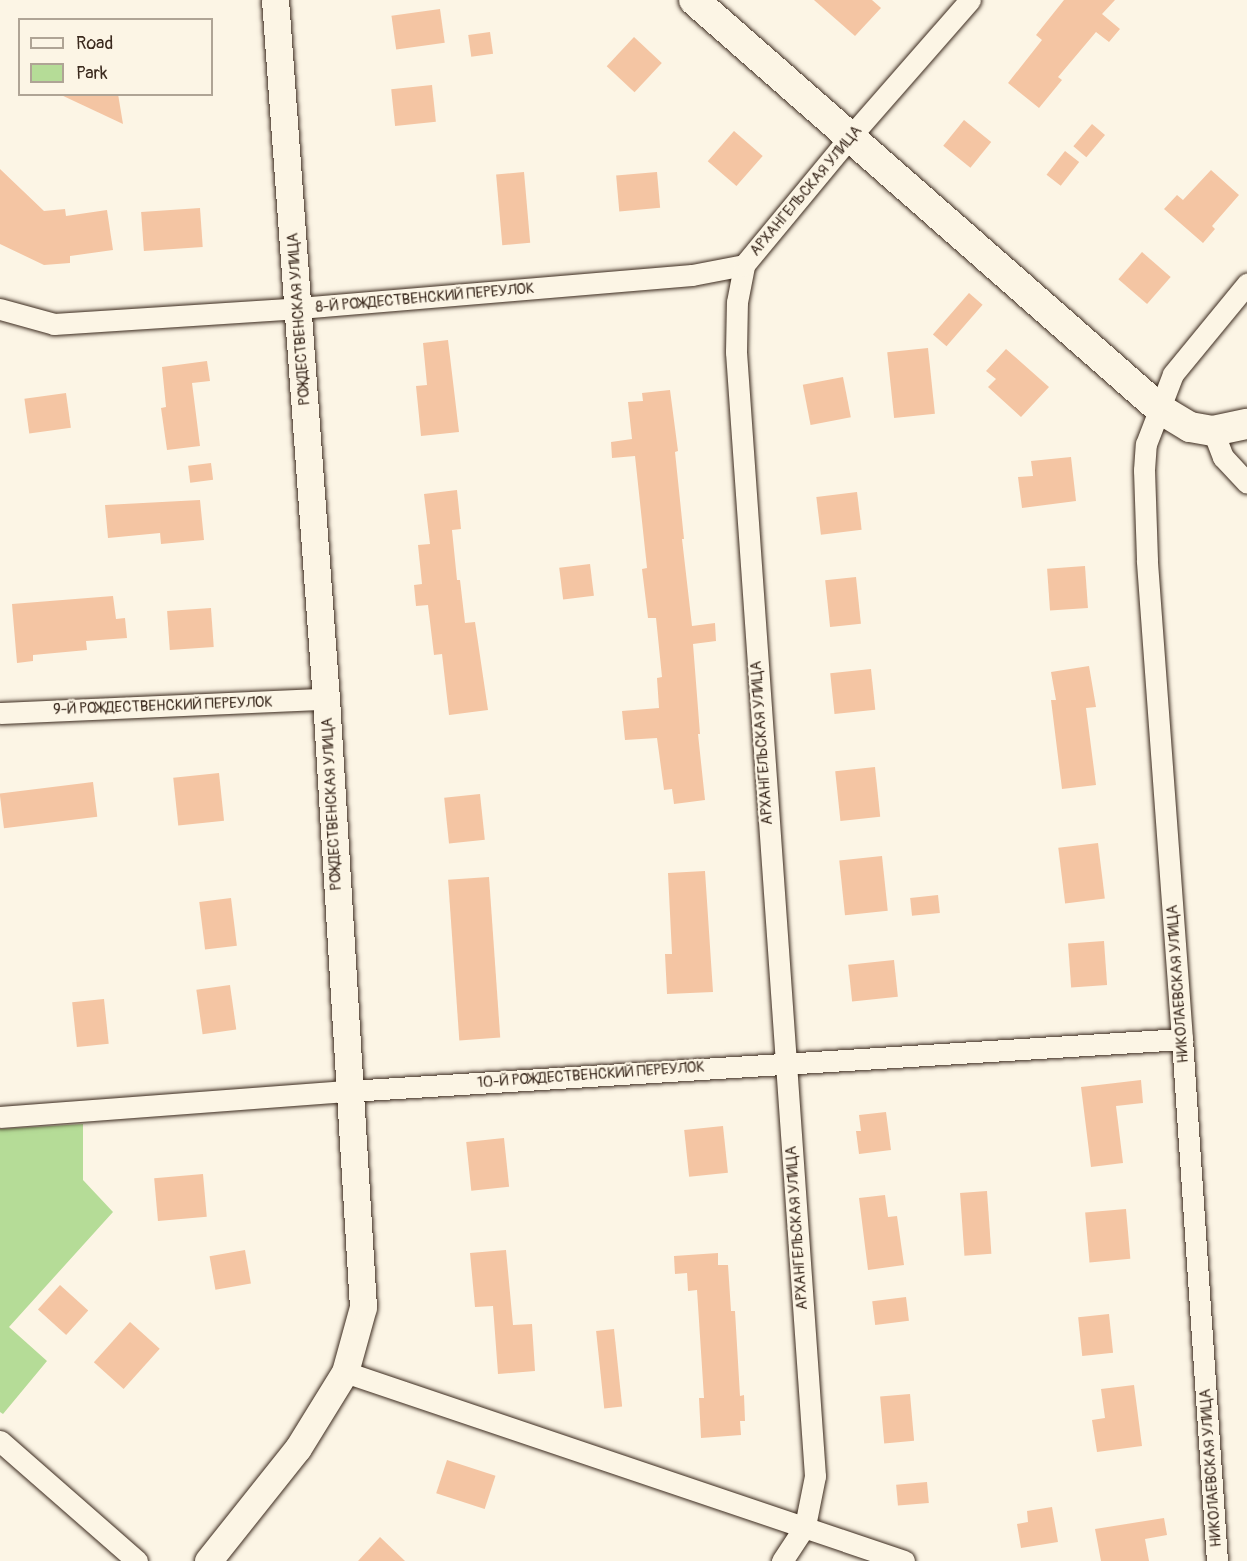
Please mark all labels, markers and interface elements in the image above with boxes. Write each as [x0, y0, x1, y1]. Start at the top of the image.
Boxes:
legend [18, 18, 213, 96]
text: Road [76, 32, 113, 55]
text: Park [76, 62, 108, 85]
street label: АРХАНГЕЛЬСКАЯ УЛИЦА [746, 122, 866, 260]
street label: РОЖДЕСТВЕНСКАЯ УЛИЦА [284, 232, 314, 406]
street label: 8-Й РОЖДЕСТВЕНСКИЙ ПЕРЕУЛОК [315, 279, 535, 317]
street label: АРХАНГЕЛЬСКАЯ УЛИЦА [747, 660, 777, 826]
street label: 9-Й РОЖДЕСТВЕНСКИЙ ПЕРЕУЛОК [53, 693, 273, 719]
street label: РОЖДЕСТВЕНСКАЯ УЛИЦА [318, 717, 346, 891]
street label: НИКОЛАЕВСКАЯ УЛИЦА [1163, 904, 1193, 1064]
street label: 10-Й РОЖДЕСТВЕНСКИЙ ПЕРЕУЛОК [477, 1058, 705, 1092]
street label: АРХАНГЕЛЬСКАЯ УЛИЦА [782, 1145, 812, 1311]
street label: НИКОЛАЕВСКАЯ УЛИЦА [1196, 1388, 1226, 1548]

